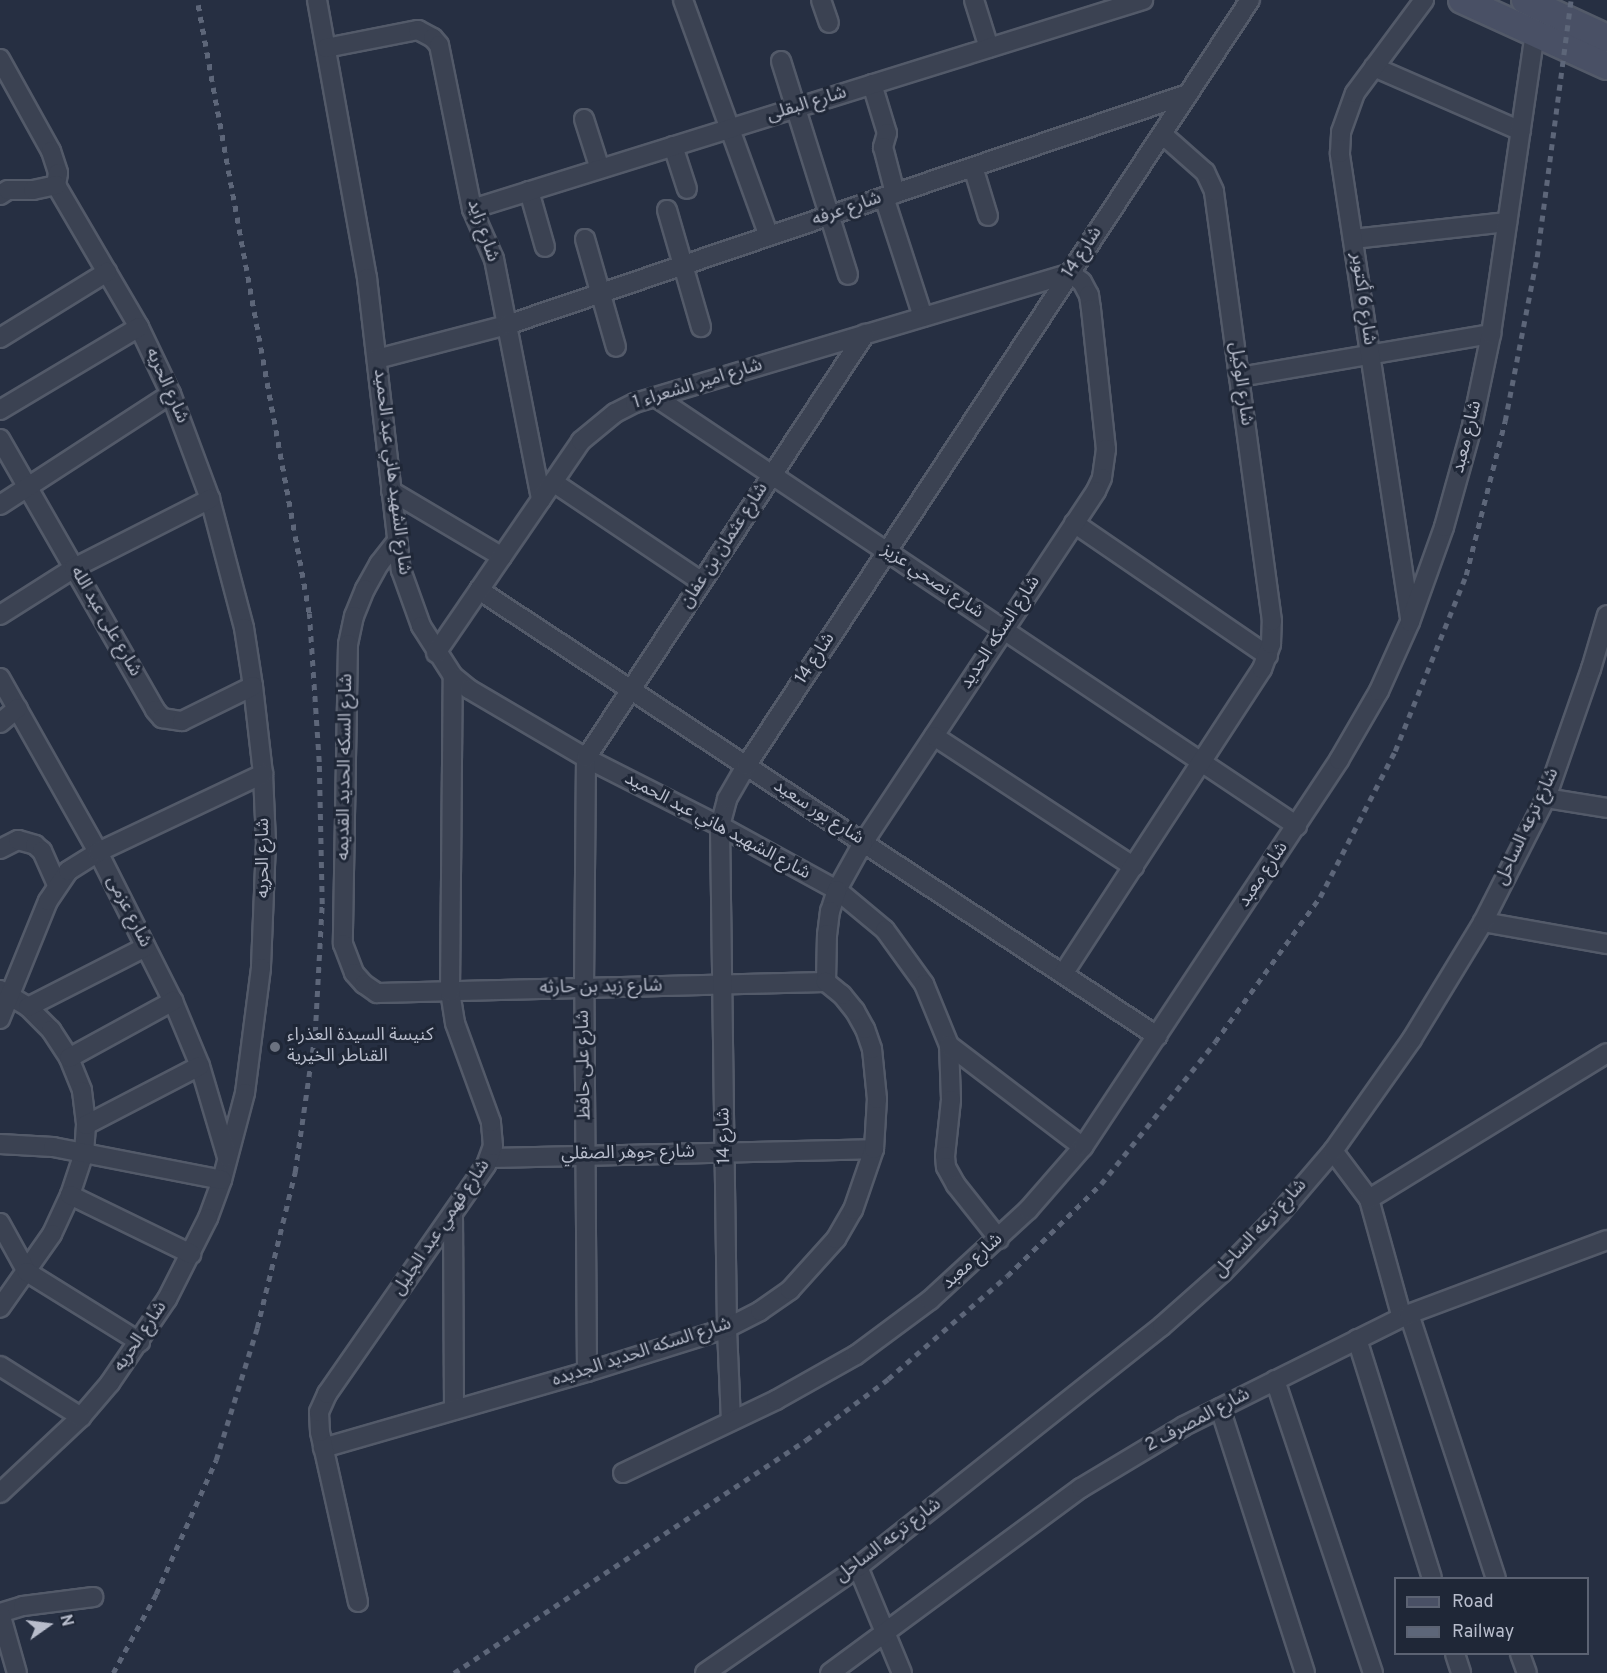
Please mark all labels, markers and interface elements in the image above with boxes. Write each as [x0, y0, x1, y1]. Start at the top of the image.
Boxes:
street label: شارع البقلى [765, 83, 849, 127]
street label: شارع عرفه [810, 188, 884, 232]
street label: شارع زايد [461, 197, 503, 265]
street label: شارع 14 [1058, 223, 1108, 283]
street label: شارع 6 أكتوبر [1345, 251, 1379, 347]
street label: شارع الوكيل [1223, 341, 1257, 427]
street label: شارع الحريه [140, 345, 192, 427]
street label: شارع امير الشعراء 1 [631, 355, 765, 415]
street label: شارع الشهيد هاني عبد الحميد [368, 368, 414, 576]
street label: شارع معبد [1449, 399, 1487, 475]
street label: شارع عثمان بن عفان [676, 479, 774, 613]
street label: شارع نصحي عزيز [877, 540, 987, 624]
street label: شارع على عبد الله [65, 563, 145, 681]
street label: شارع السكه الحديد [956, 572, 1046, 694]
street label: شارع 14 [791, 629, 841, 689]
street label: شارع السكه الحديد القديمه [334, 673, 358, 861]
street label: شارع ترعه الساحل [1491, 765, 1565, 889]
street label: شارع الشهيد هاني عبد الحميد [620, 769, 814, 885]
street label: شارع بور سعيد [769, 776, 867, 850]
street label: شارع الحريه [253, 818, 275, 898]
street label: شارع معبد [1234, 838, 1294, 912]
street label: شارع عزمى [101, 873, 155, 951]
street label: شارع زيد بن حارثه [539, 976, 663, 1000]
street label: شارع على حافظ [573, 1010, 597, 1120]
place label: كنيسة السيدة العذراء القناطر الخيرية [287, 1026, 433, 1068]
marker: كنيسة السيدة العذراء القناطر الخيرية [268, 1040, 282, 1054]
street label: شارع 14 [714, 1107, 736, 1165]
street label: شارع جوهر الصقلي [561, 1142, 695, 1166]
street label: شارع فهمي عبد الجليل [389, 1156, 495, 1300]
street label: شارع ترعه الساحل [1210, 1175, 1312, 1283]
street label: شارع معبد [938, 1229, 1008, 1295]
street label: شارع الحريه [110, 1298, 172, 1376]
street label: شارع السكه الحديد الجديده [550, 1314, 734, 1392]
street label: شارع المصرف 2 [1142, 1384, 1254, 1458]
street label: شارع ترعه الساحل [832, 1494, 946, 1588]
legend [1394, 1577, 1589, 1655]
text: Road [1452, 1591, 1494, 1614]
north arrow [18, 1595, 78, 1655]
text: N [54, 1613, 77, 1629]
text: Railway [1452, 1621, 1514, 1644]

